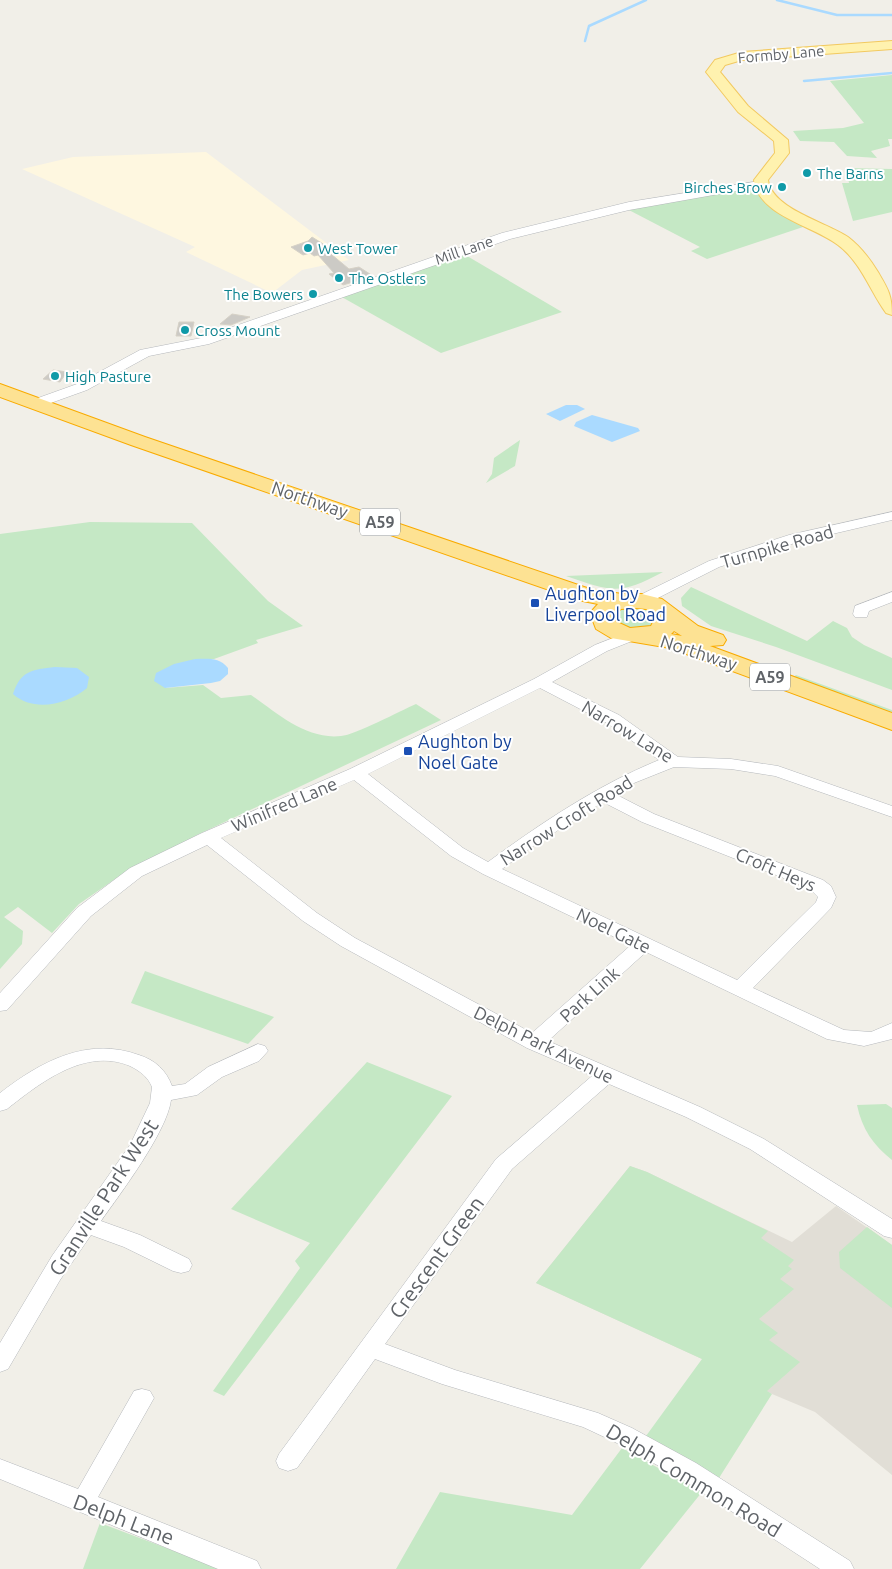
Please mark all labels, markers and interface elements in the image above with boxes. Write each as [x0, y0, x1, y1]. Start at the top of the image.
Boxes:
street label: Formby Lane [737, 42, 825, 66]
place label: The Barns [817, 165, 884, 182]
marker: The Barns [801, 167, 813, 179]
place label: Birches Brow [684, 179, 772, 196]
marker: Birches Brow [776, 181, 788, 193]
street label: Mill Lane [433, 232, 495, 268]
place label: West Tower [318, 240, 398, 257]
marker: West Tower [302, 242, 314, 254]
place label: The Ostlers [349, 270, 426, 287]
marker: The Ostlers [333, 272, 345, 284]
place label: The Bowers [224, 286, 303, 303]
marker: The Bowers [307, 288, 319, 300]
place label: Cross Mount [195, 322, 280, 339]
marker: Cross Mount [179, 324, 191, 336]
place label: High Pasture [65, 368, 151, 385]
marker: High Pasture [49, 370, 61, 382]
street label: Northway [269, 477, 351, 521]
road number: A59 [360, 508, 400, 536]
street label: Turnpike Road [718, 520, 836, 572]
place label: Aughton by Liverpool Road [545, 583, 666, 624]
marker: Aughton by Liverpool Road [529, 597, 541, 609]
street label: Northway [658, 630, 740, 674]
road number: A59 [750, 664, 790, 690]
street label: Narrow Lane [579, 696, 677, 766]
place label: Aughton by Noel Gate [418, 731, 512, 772]
marker: Aughton by Noel Gate [402, 745, 414, 757]
street label: Narrow Croft Road [496, 771, 636, 869]
street label: Winifred Lane [228, 773, 340, 835]
street label: Croft Heys [733, 843, 819, 895]
street label: Noel Gate [574, 903, 654, 957]
street label: Park Link [555, 962, 623, 1026]
street label: Delph Park Avenue [471, 1002, 617, 1086]
street label: Granville Park West [43, 1114, 163, 1280]
street label: Crescent Green [384, 1191, 488, 1323]
street label: Delph Common Road [602, 1418, 786, 1542]
street label: Delph Lane [70, 1489, 178, 1549]

